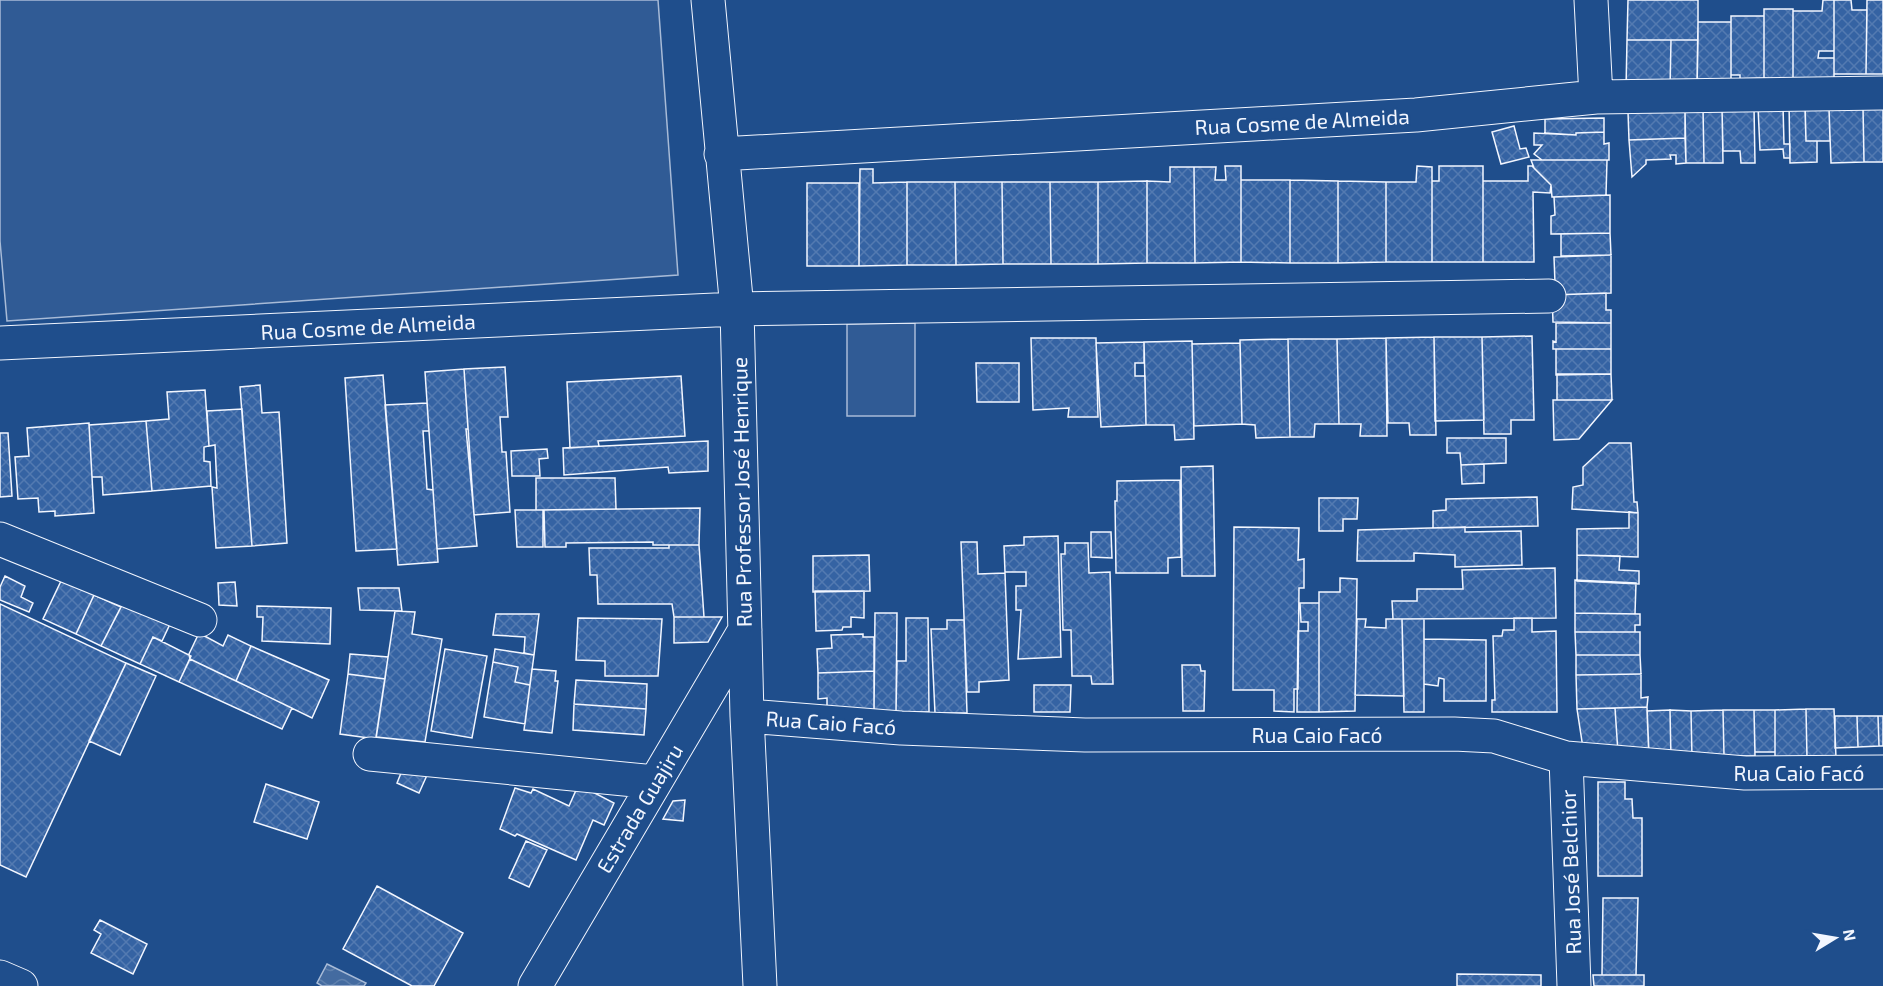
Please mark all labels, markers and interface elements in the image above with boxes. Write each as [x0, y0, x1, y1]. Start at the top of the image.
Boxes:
street label: Rua Cosme de Almeida [1194, 103, 1410, 139]
street label: Rua Cosme de Almeida [260, 308, 476, 344]
street label: Rua Professor José Henrique [726, 357, 756, 627]
street label: Rua Caio Facó [765, 705, 897, 739]
street label: Rua Caio Facó [1252, 722, 1382, 747]
street label: Estrada Guajiru [591, 739, 688, 878]
street label: Rua Caio Facó [1734, 760, 1864, 785]
street label: Rua José Belchior [1555, 789, 1585, 955]
north arrow [1805, 908, 1865, 968]
text: N [1840, 928, 1861, 943]

